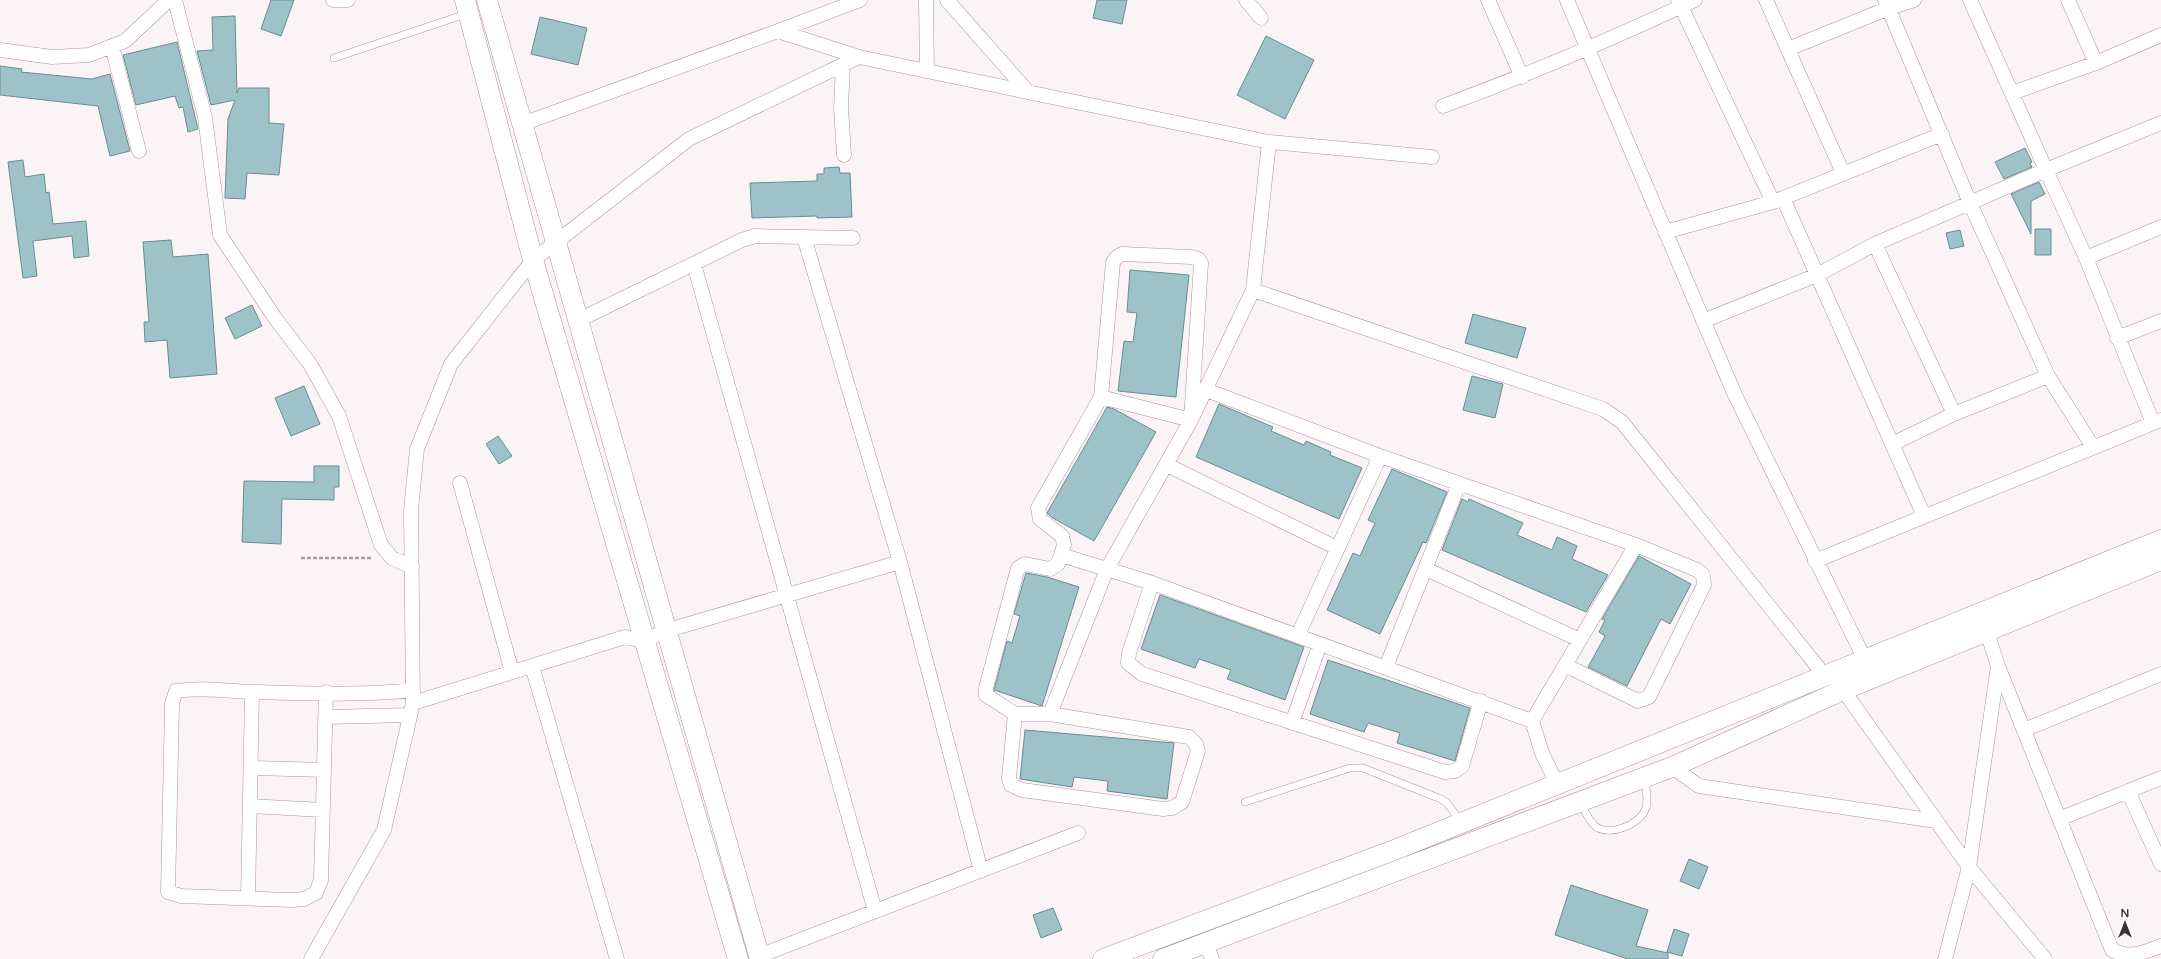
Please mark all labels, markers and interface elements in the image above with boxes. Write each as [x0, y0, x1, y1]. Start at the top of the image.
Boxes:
north arrow [2105, 903, 2145, 943]
text: N [2121, 907, 2129, 920]

